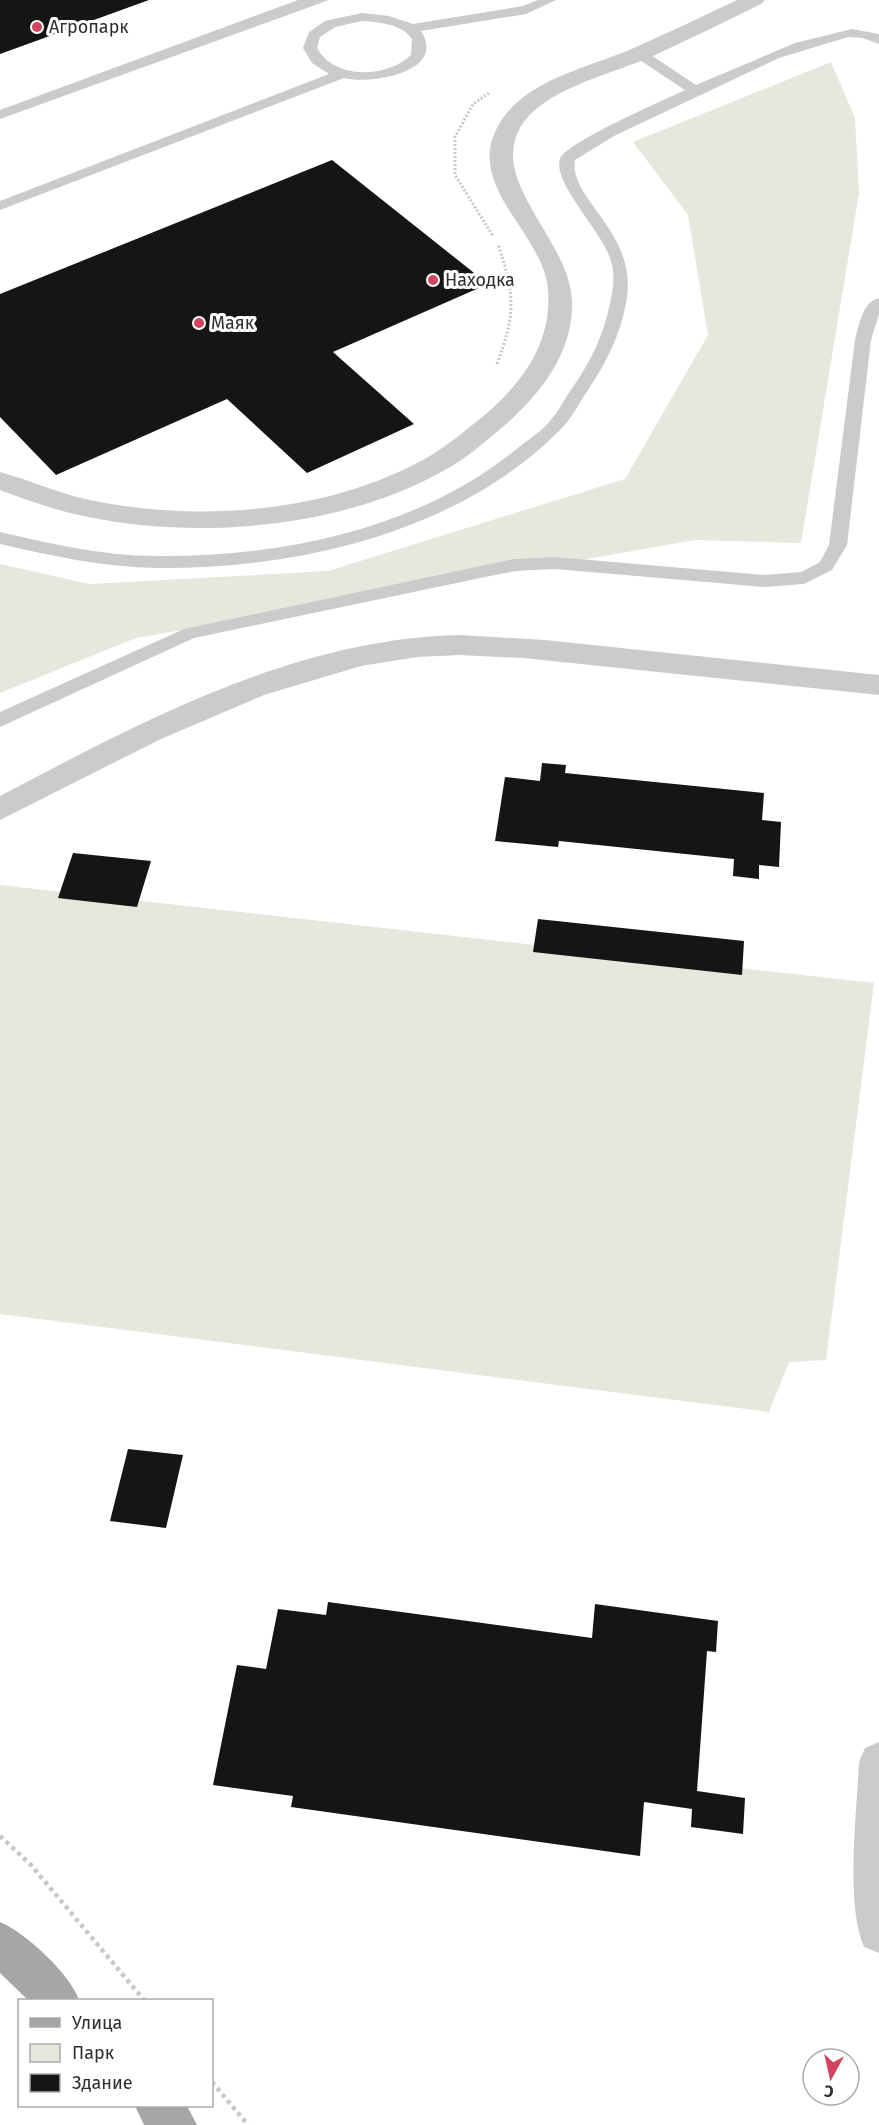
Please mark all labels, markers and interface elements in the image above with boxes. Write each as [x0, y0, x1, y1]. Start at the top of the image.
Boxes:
place label: Агропарк [49, 16, 129, 38]
marker: Агропарк [30, 20, 44, 34]
place label: Находка [445, 269, 515, 291]
marker: Находка [426, 273, 440, 287]
place label: Маяк [211, 312, 255, 334]
marker: Маяк [192, 316, 206, 330]
legend [18, 1999, 213, 2107]
text: Улица [72, 2012, 122, 2034]
text: Парк [72, 2042, 115, 2064]
north arrow [801, 2047, 861, 2107]
text: Здание [72, 2072, 133, 2094]
text: С [822, 2081, 835, 2101]

